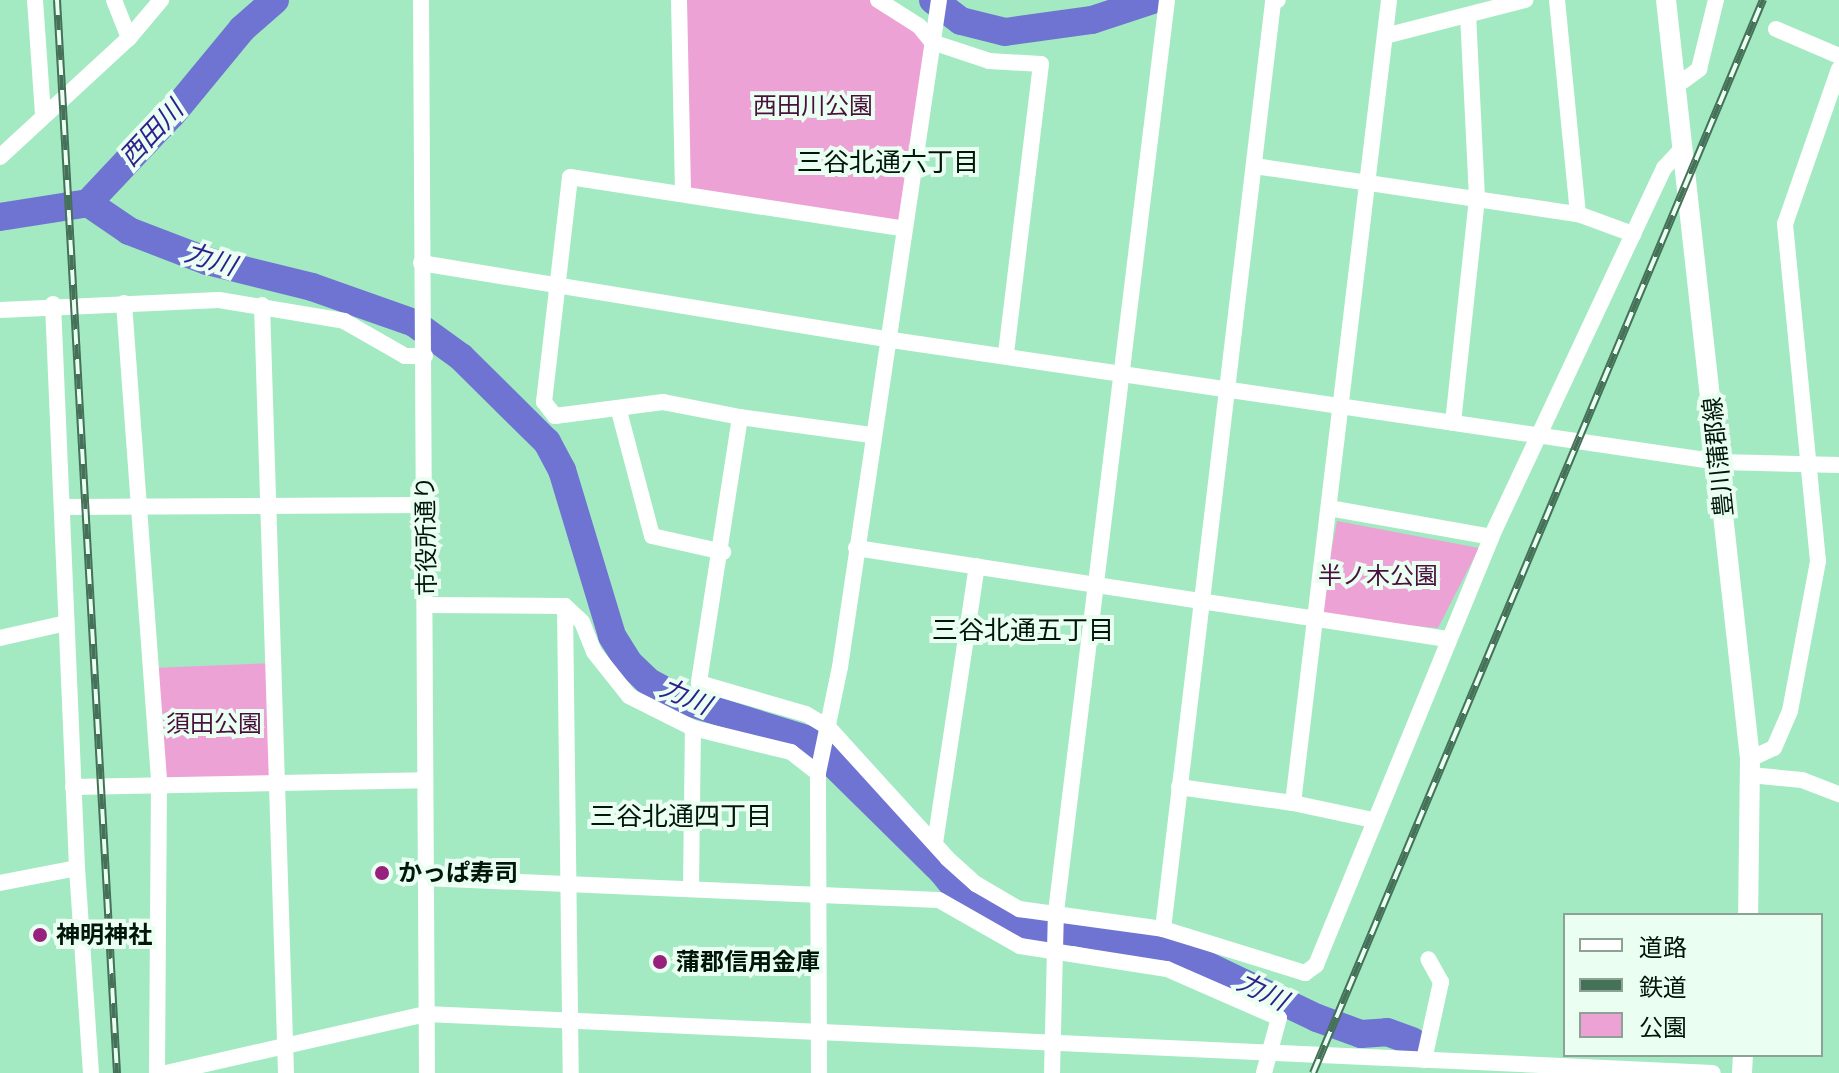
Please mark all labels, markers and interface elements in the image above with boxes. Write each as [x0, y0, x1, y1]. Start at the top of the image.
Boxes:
park label: 西田川公園 [753, 92, 873, 120]
water label: 西田川 [114, 95, 190, 173]
district label: 三谷北通六丁目 [797, 147, 979, 179]
water label: 力川 [181, 237, 239, 283]
street label: 豊川蒲郡線 [1697, 396, 1739, 518]
street label: 市役所通り [411, 476, 441, 596]
park label: 半ノ木公園 [1318, 562, 1438, 590]
district label: 三谷北通五丁目 [932, 615, 1114, 647]
water label: 力川 [655, 672, 715, 722]
park label: 須田公園 [166, 710, 262, 738]
district label: 三谷北通四丁目 [590, 801, 772, 833]
place label: かっぱ寿司 [398, 859, 518, 887]
marker: かっぱ寿司 [373, 864, 391, 882]
legend [1563, 913, 1823, 1057]
place label: 神明神社 [56, 921, 152, 949]
marker: 神明神社 [31, 926, 49, 944]
text: 道路 [1639, 932, 1687, 963]
place label: 蒲郡信用金庫 [676, 948, 820, 976]
marker: 蒲郡信用金庫 [651, 953, 669, 971]
water label: 力川 [1232, 967, 1292, 1017]
text: 鉄道 [1639, 972, 1687, 1003]
text: 公園 [1639, 1012, 1687, 1043]

